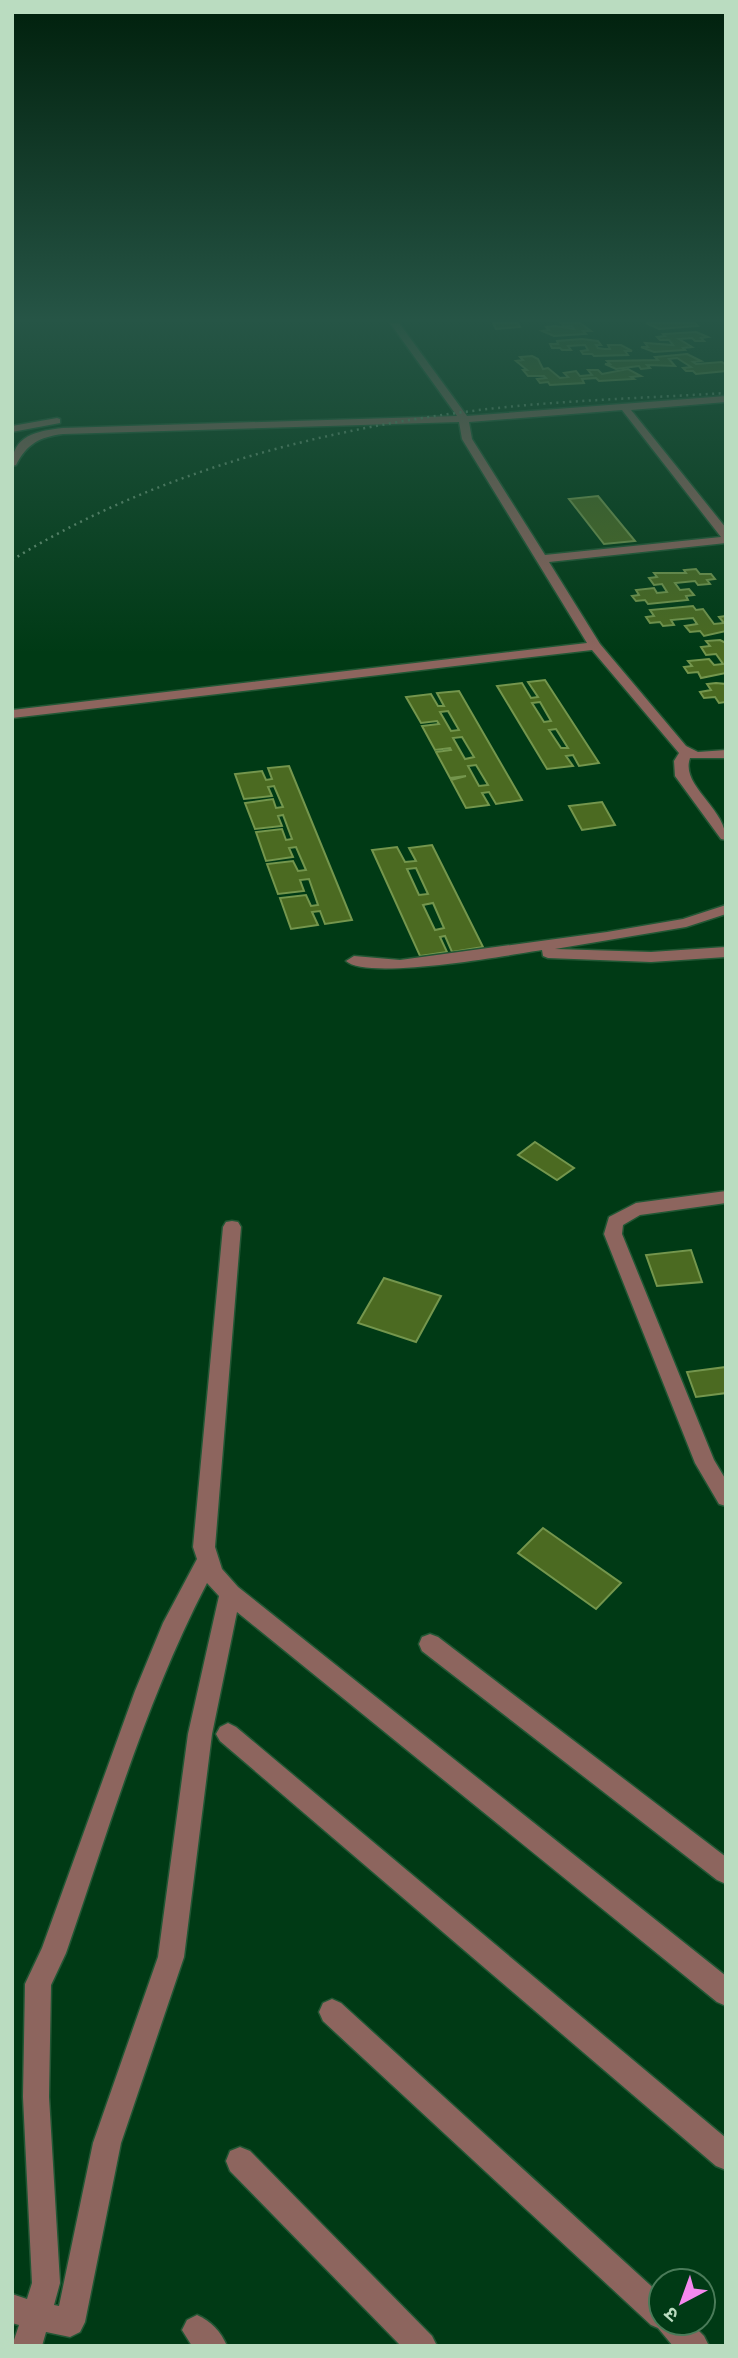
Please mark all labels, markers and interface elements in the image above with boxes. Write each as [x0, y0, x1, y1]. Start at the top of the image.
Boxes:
north arrow [647, 2267, 717, 2337]
text: उ [659, 2302, 682, 2327]

